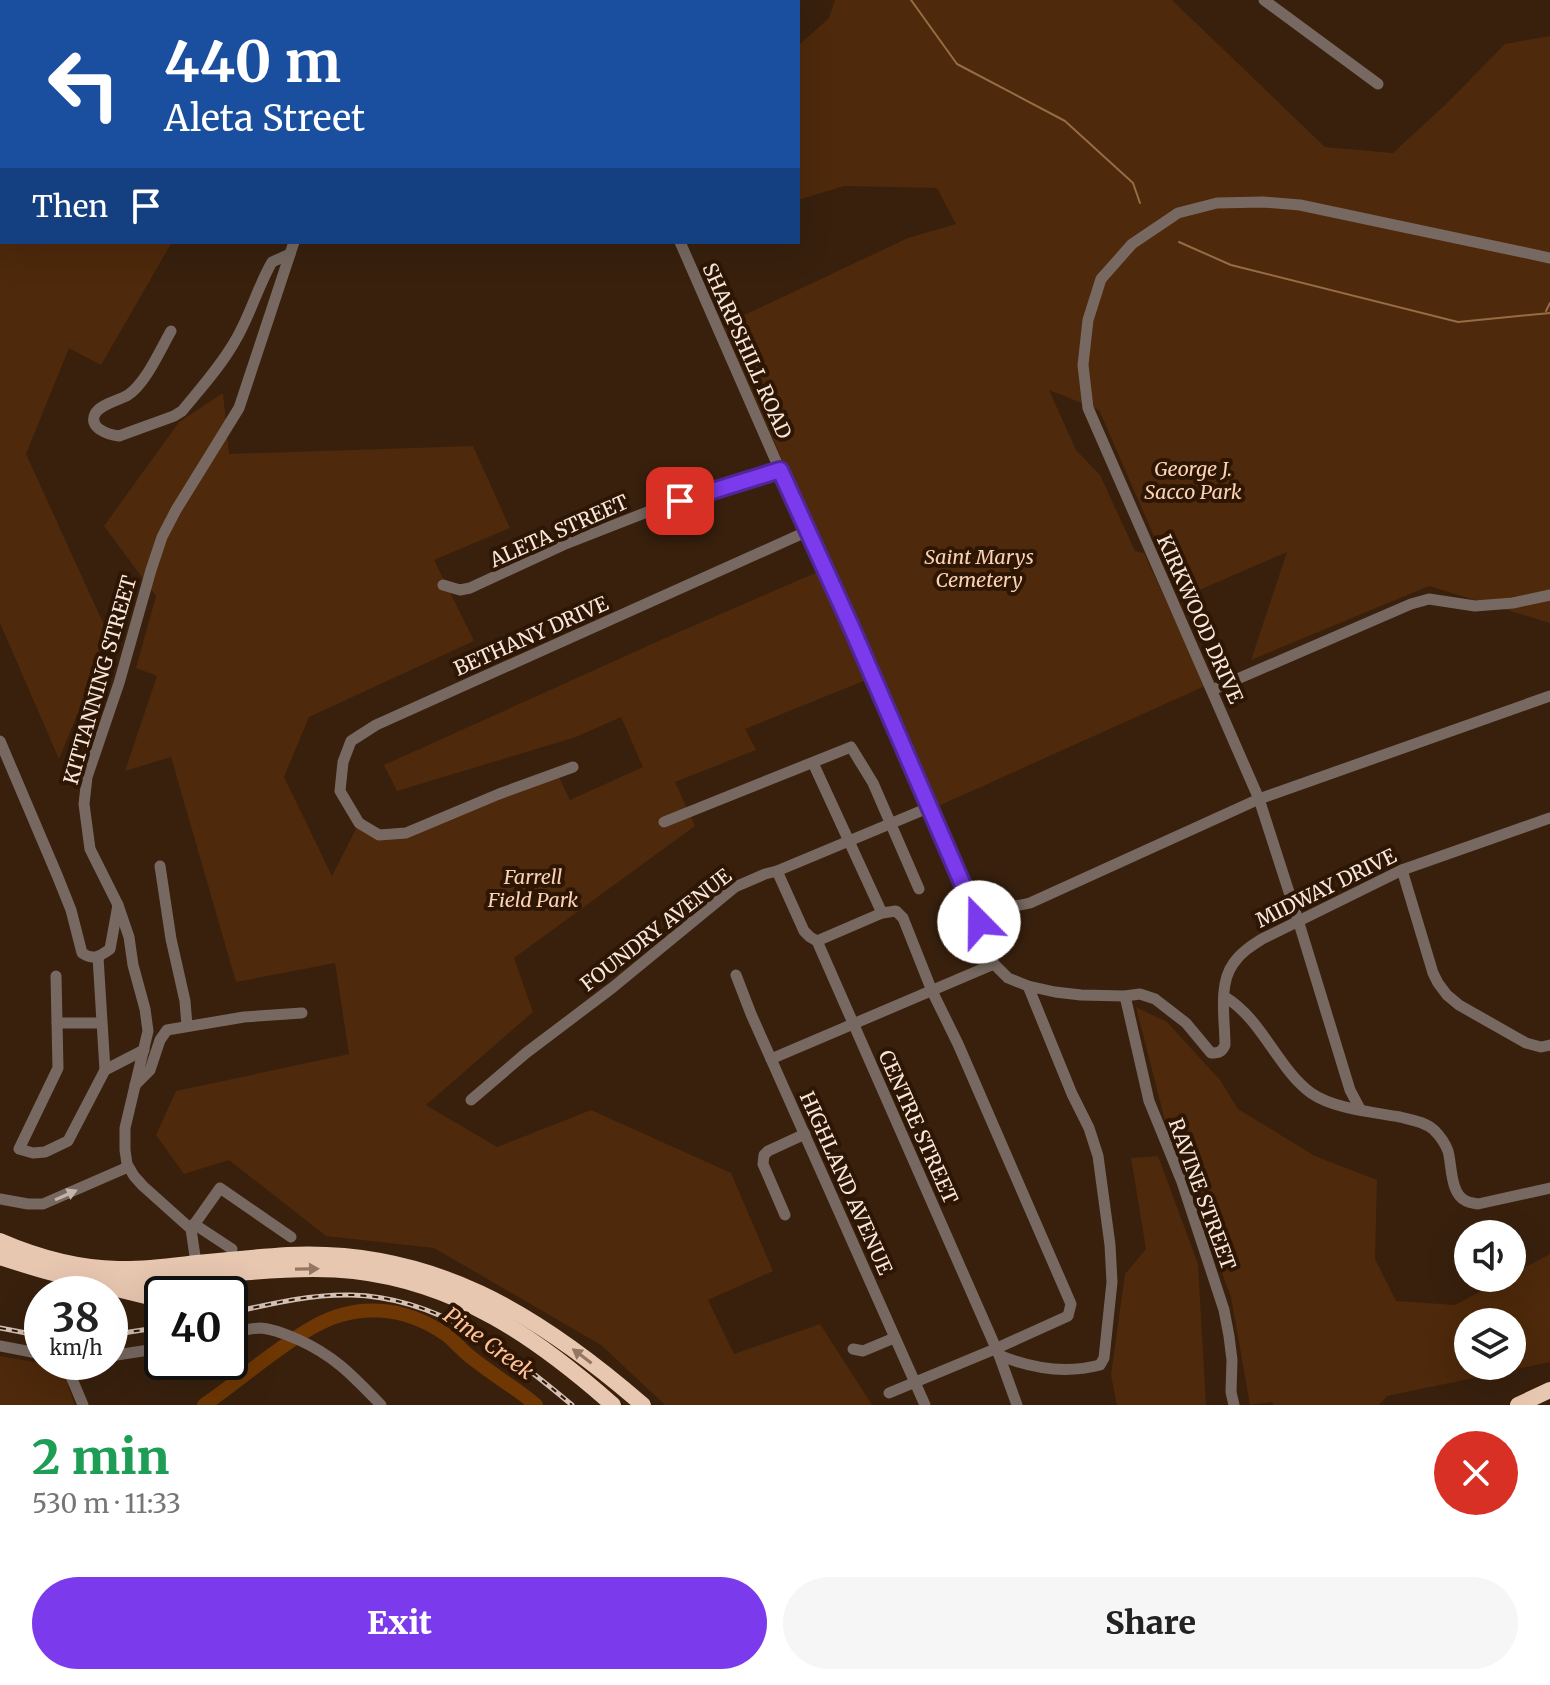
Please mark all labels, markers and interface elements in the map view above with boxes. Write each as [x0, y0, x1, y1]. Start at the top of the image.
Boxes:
text: 440 m [164, 27, 341, 97]
icon: left [32, 32, 136, 136]
text: Aleta Street [164, 96, 365, 141]
icon: arrive [124, 184, 168, 228]
text: Then [32, 187, 108, 225]
street label: SHARPSHILL ROAD [697, 259, 798, 443]
park label: George J. Sacco Park [1144, 456, 1242, 504]
pin [646, 467, 714, 535]
icon: arrive [658, 479, 702, 523]
street label: ALETA STREET [485, 489, 632, 573]
street label: KIRKWOOD DRIVE [1152, 531, 1249, 707]
park label: Saint Marys Cemetery [924, 544, 1034, 592]
street label: KITTANNING STREET [58, 573, 141, 787]
street label: BETHANY DRIVE [450, 590, 612, 681]
street label: MIDWAY DRIVE [1251, 843, 1400, 932]
street label: FOUNDRY AVENUE [575, 863, 736, 996]
park label: Farrell Field Park [487, 864, 578, 912]
position arrow [937, 880, 1021, 964]
street label: CENTRE STREET [873, 1046, 964, 1208]
street label: HIGHLAND AVENUE [795, 1087, 898, 1279]
street label: RAVINE STREET [1163, 1115, 1242, 1273]
one-way arrow [54, 1188, 78, 1202]
map controls [1454, 1220, 1526, 1380]
button: sound [1454, 1220, 1526, 1292]
one-way arrow [295, 1263, 320, 1275]
speed limit sign: 40 [144, 1276, 248, 1380]
text: 38 [52, 1293, 100, 1343]
water label: Pine Creek [438, 1301, 540, 1385]
button: layers [1454, 1308, 1526, 1380]
text: km/h [50, 1335, 102, 1360]
one-way arrow [572, 1349, 593, 1365]
text: 2 min [32, 1427, 169, 1487]
button: close [1434, 1431, 1518, 1515]
text: 530 m · 11:33 [32, 1487, 181, 1520]
button: Exit [32, 1577, 767, 1669]
button: Share [783, 1577, 1518, 1669]

